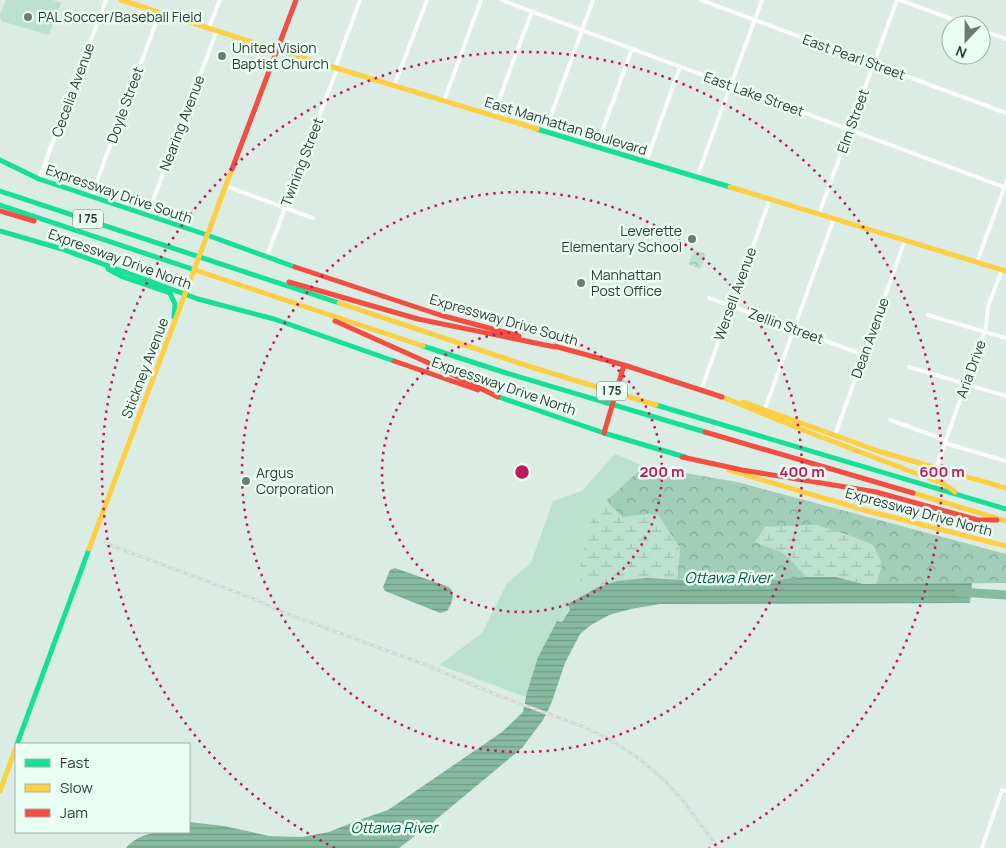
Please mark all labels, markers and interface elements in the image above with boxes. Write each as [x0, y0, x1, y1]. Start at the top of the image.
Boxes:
place label: PAL Soccer/Baseball Field [38, 7, 202, 26]
marker: PAL Soccer/Baseball Field [22, 11, 34, 23]
north arrow [941, 15, 991, 65]
street label: East Pearl Street [800, 29, 909, 84]
place label: United Vision Baptist Church [232, 38, 329, 73]
street label: Cecelia Avenue [47, 40, 98, 140]
text: N [953, 42, 969, 63]
marker: United Vision Baptist Church [216, 50, 228, 62]
street label: Doyle Street [102, 64, 147, 146]
street label: East Lake Street [701, 67, 807, 121]
street label: Nearing Avenue [155, 72, 209, 173]
street label: Elm Street [832, 86, 873, 156]
street label: East Manhattan Boulevard [483, 92, 650, 159]
street label: Twining Street [276, 114, 327, 209]
street label: Expressway Drive South [43, 160, 195, 228]
road number: I 75 [73, 210, 103, 228]
place label: Leverette Elementary School [562, 221, 682, 256]
street label: Expressway Drive North [46, 224, 195, 293]
marker: Leverette Elementary School [686, 233, 698, 245]
street label: Wersell Avenue [709, 245, 760, 343]
place label: Manhattan Post Office [591, 265, 662, 300]
marker: Manhattan Post Office [575, 277, 587, 289]
street label: Expressway Drive South [428, 289, 581, 350]
street label: Dean Avenue [846, 295, 893, 381]
street label: Zellin Street [746, 303, 827, 348]
street label: Stickney Avenue [117, 315, 173, 421]
street label: Aria Drive [951, 337, 990, 401]
street label: Expressway Drive North [429, 352, 579, 419]
road number: I 75 [597, 382, 627, 401]
text: 200 m [639, 461, 685, 482]
text: 400 m [779, 461, 825, 482]
text: 600 m [919, 461, 965, 482]
place label: Argus Corporation [256, 463, 334, 498]
centre of rings [513, 463, 531, 481]
marker: Argus Corporation [240, 475, 252, 487]
street label: Expressway Drive North [844, 483, 995, 540]
water label: Ottawa River [685, 567, 774, 588]
legend [15, 743, 190, 833]
text: Fast [60, 752, 89, 773]
text: Slow [60, 777, 93, 798]
text: Jam [60, 802, 88, 823]
water label: Ottawa River [351, 817, 440, 838]

